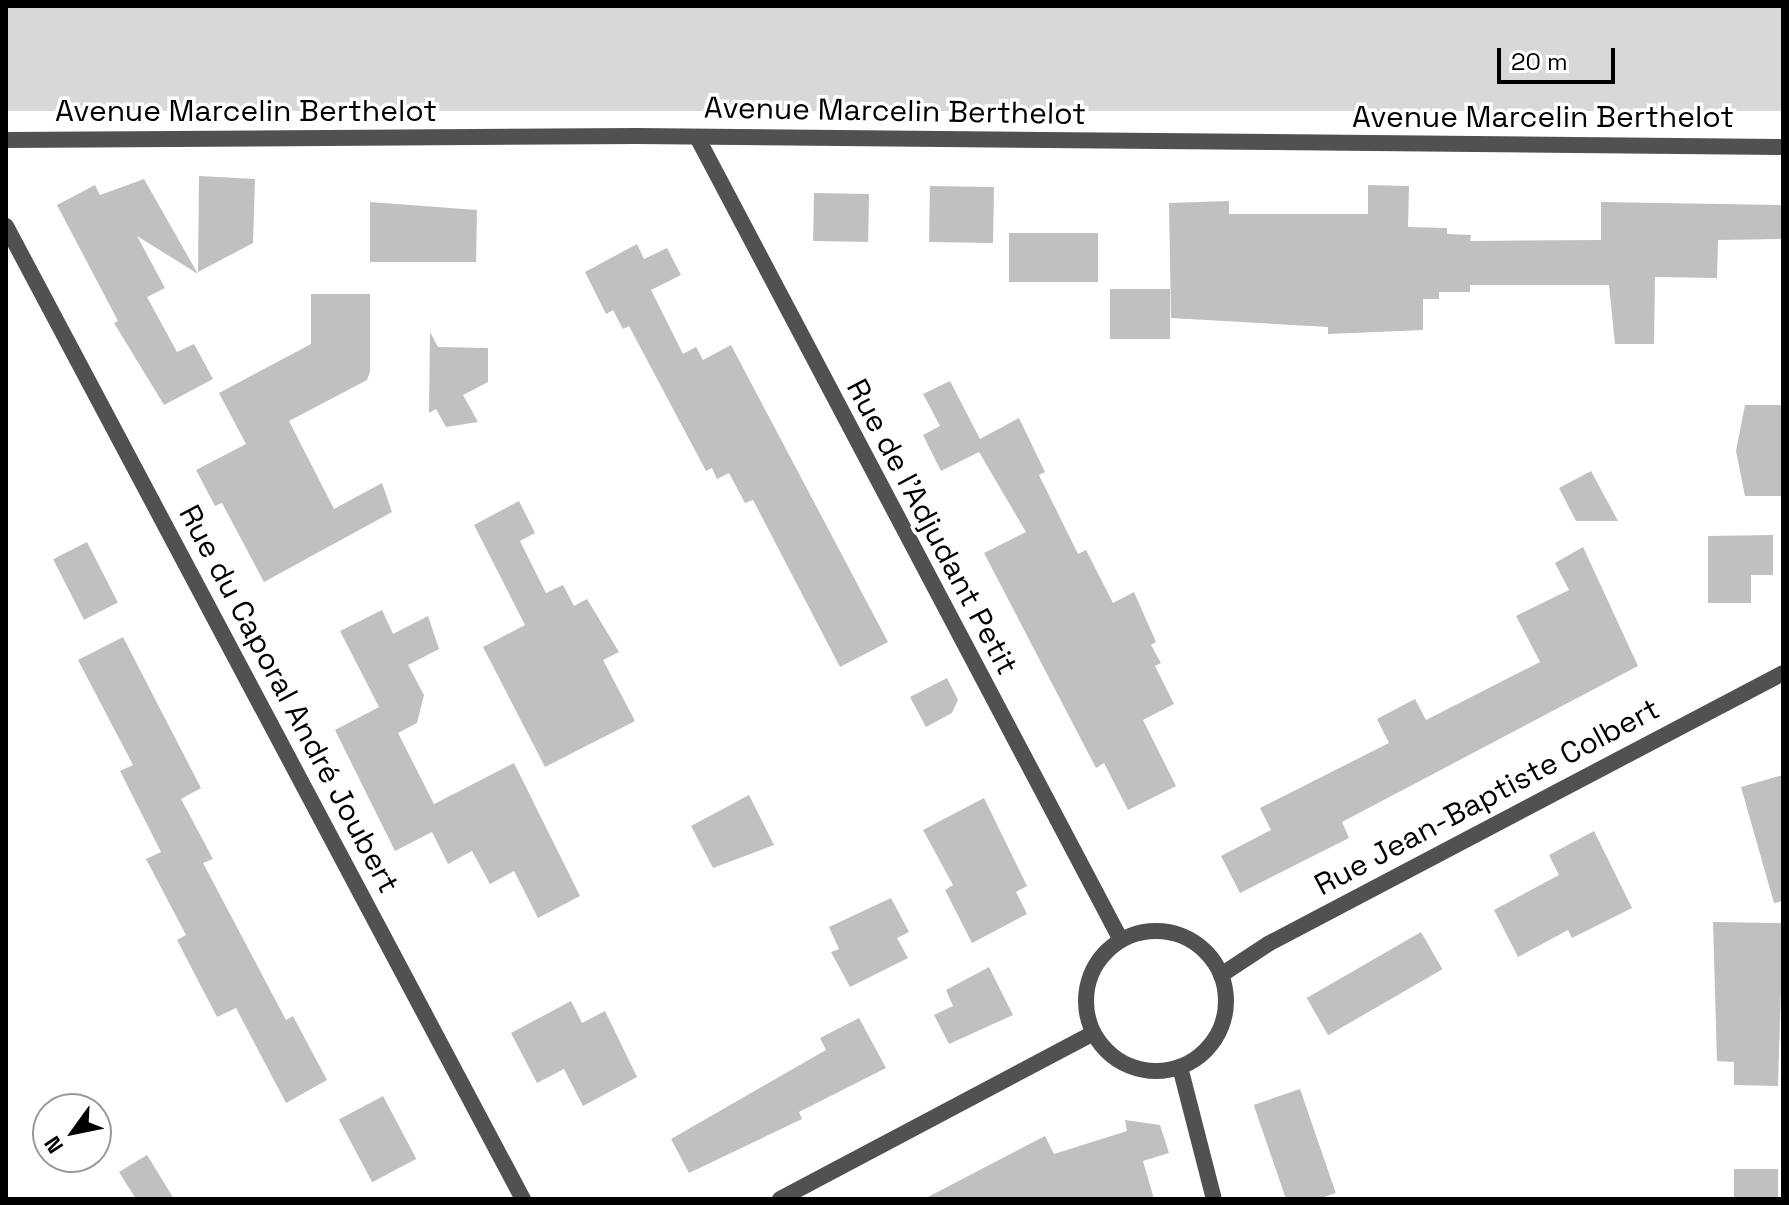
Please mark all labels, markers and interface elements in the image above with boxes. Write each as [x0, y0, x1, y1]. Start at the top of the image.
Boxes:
scale bar [1501, 32, 1619, 82]
text: 20 m [1511, 46, 1568, 77]
street label: Avenue Marcelin Berthelot [704, 90, 1086, 132]
street label: Avenue Marcelin Berthelot [55, 93, 437, 129]
street label: Avenue Marcelin Berthelot [1352, 99, 1734, 135]
street label: Rue de l'Adjudant Petit [839, 373, 1025, 681]
street label: Rue du Caporal André Joubert [171, 499, 407, 899]
street label: Rue Jean-Baptiste Colbert [1308, 691, 1666, 903]
north arrow [32, 1093, 112, 1173]
text: N [38, 1131, 69, 1159]

